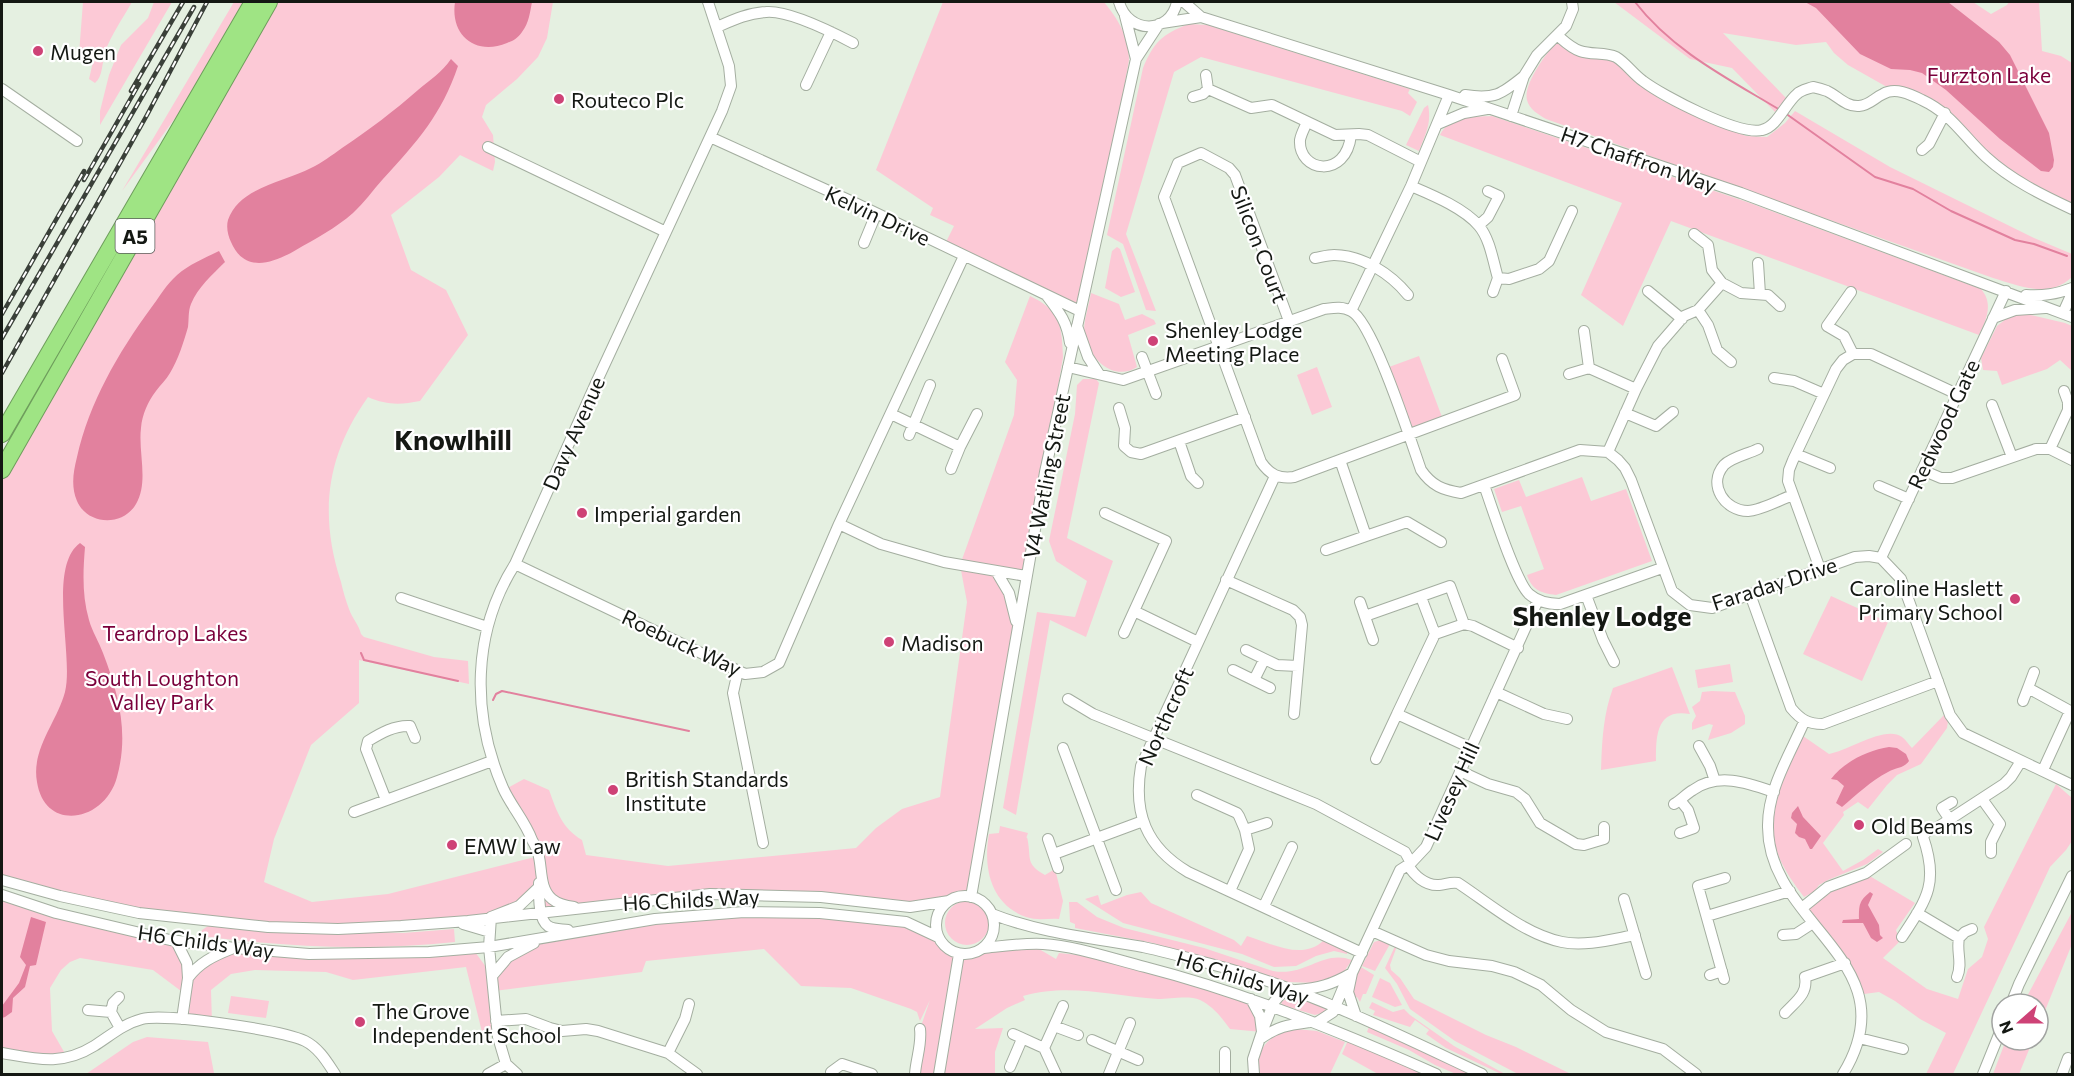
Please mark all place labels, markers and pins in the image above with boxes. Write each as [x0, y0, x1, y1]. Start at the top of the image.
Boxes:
place label: Mugen [50, 39, 116, 64]
marker: Mugen [31, 44, 45, 58]
place label: Routeco Plc [571, 87, 684, 112]
marker: Routeco Plc [552, 92, 566, 106]
place label: Shenley Lodge Meeting Place [1165, 317, 1302, 366]
marker: Shenley Lodge Meeting Place [1146, 334, 1160, 348]
place label: Imperial garden [594, 501, 741, 526]
marker: Imperial garden [575, 506, 589, 520]
place label: Caroline Haslett Primary School [1849, 575, 2003, 624]
marker: Caroline Haslett Primary School [2008, 592, 2022, 606]
place label: Madison [901, 630, 984, 655]
marker: Madison [882, 635, 896, 649]
place label: British Standards Institute [625, 766, 789, 815]
marker: British Standards Institute [606, 783, 620, 797]
place label: Old Beams [1871, 813, 1973, 838]
marker: Old Beams [1852, 818, 1866, 832]
place label: EMW Law [464, 833, 561, 858]
marker: EMW Law [445, 838, 459, 852]
place label: The Grove Independent School [372, 998, 562, 1047]
marker: The Grove Independent School [353, 1015, 367, 1029]

